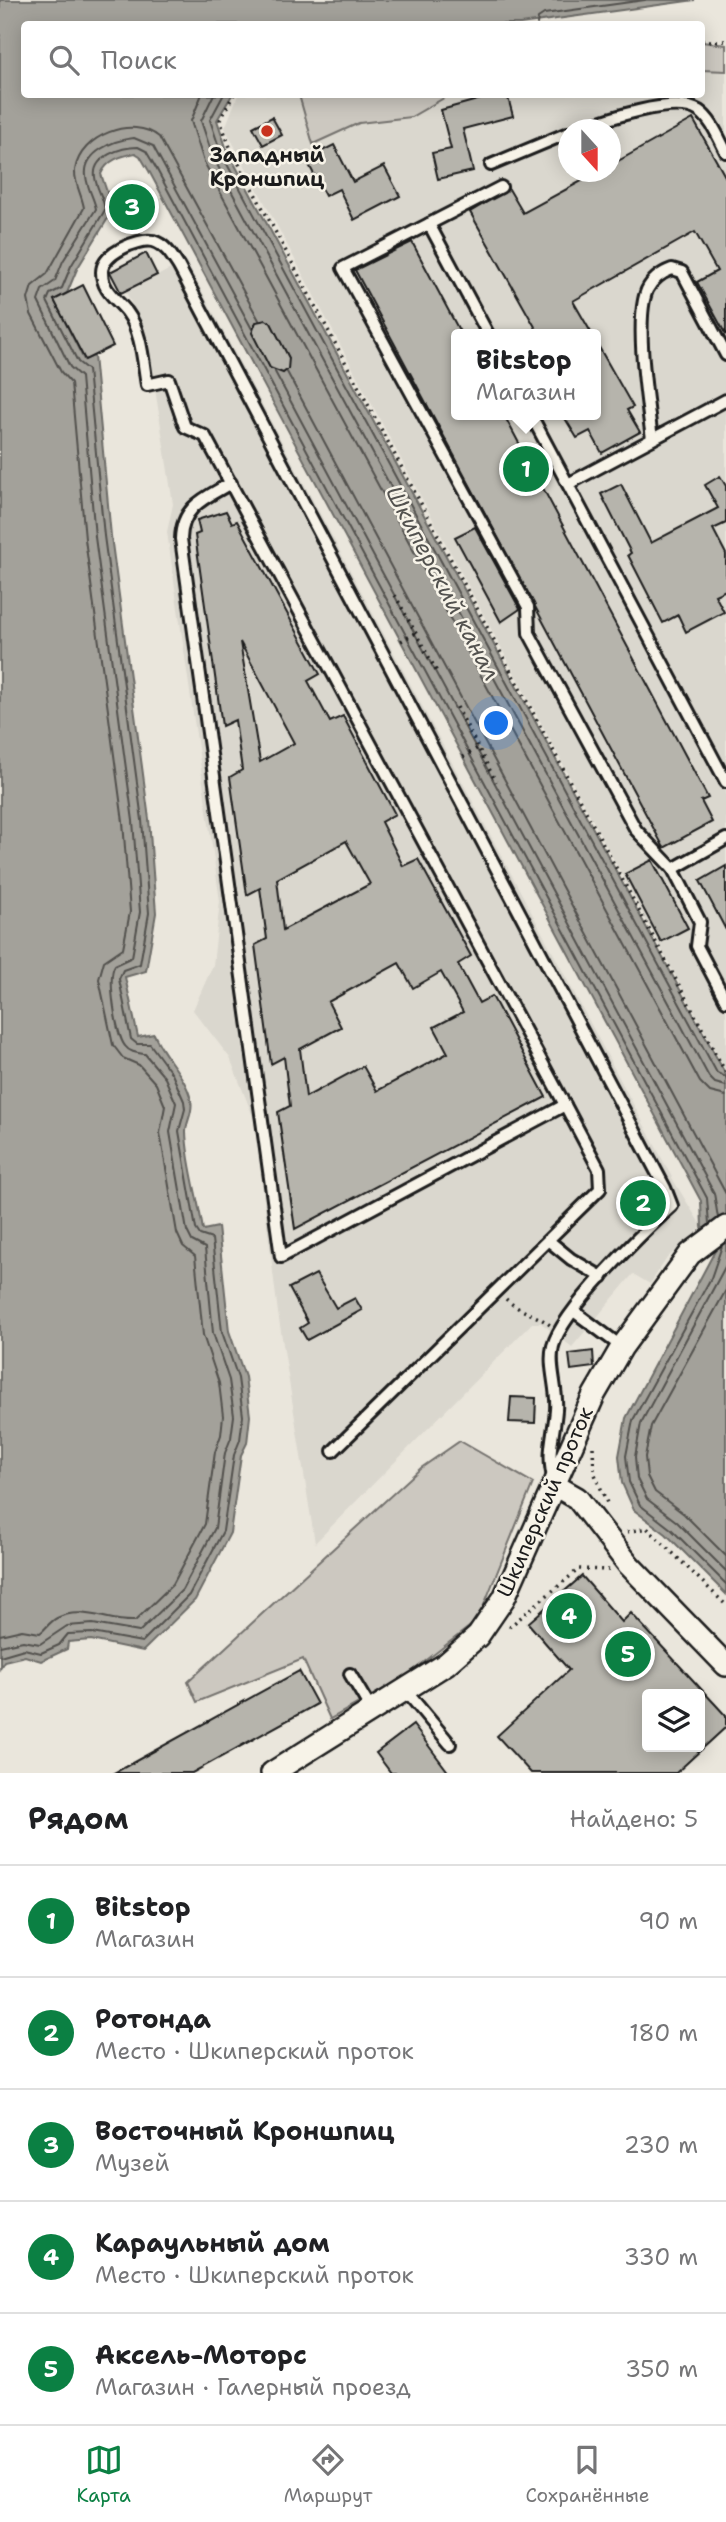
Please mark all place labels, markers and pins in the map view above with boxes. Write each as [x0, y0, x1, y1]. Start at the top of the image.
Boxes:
marker: Западный Кроншпиц [259, 123, 275, 139]
place label: Западный Кроншпиц [210, 141, 325, 193]
pin: 3 [109, 181, 155, 233]
pin: 1 [503, 443, 549, 495]
pin: 2 [620, 1177, 666, 1229]
pin: 4 [546, 1590, 592, 1642]
pin: 5 [605, 1628, 651, 1680]

